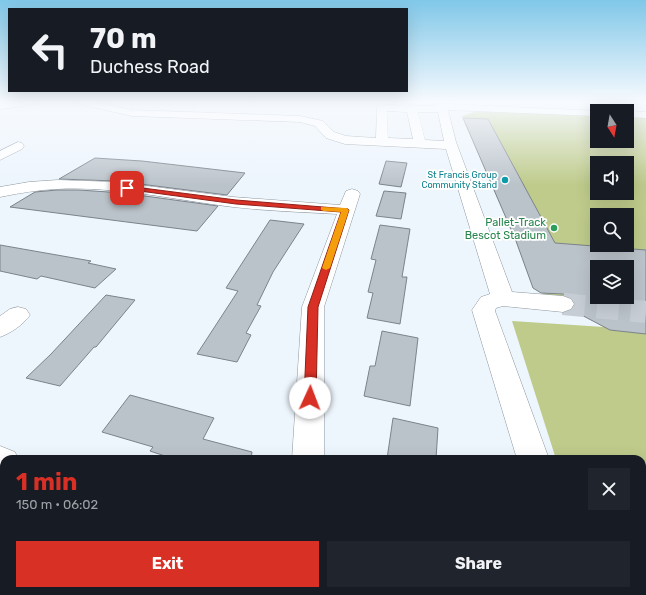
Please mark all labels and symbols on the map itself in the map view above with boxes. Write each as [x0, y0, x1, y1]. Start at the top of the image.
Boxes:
north arrow [590, 104, 634, 148]
place label: St Francis Group Community Stand [421, 170, 497, 190]
pin [110, 171, 144, 205]
marker: St Francis Group Community Stand [500, 175, 510, 185]
place label: Pallet-Track Bescot Stadium [465, 216, 546, 242]
marker: Pallet-Track Bescot Stadium [549, 223, 559, 233]
position arrow [289, 377, 331, 419]

